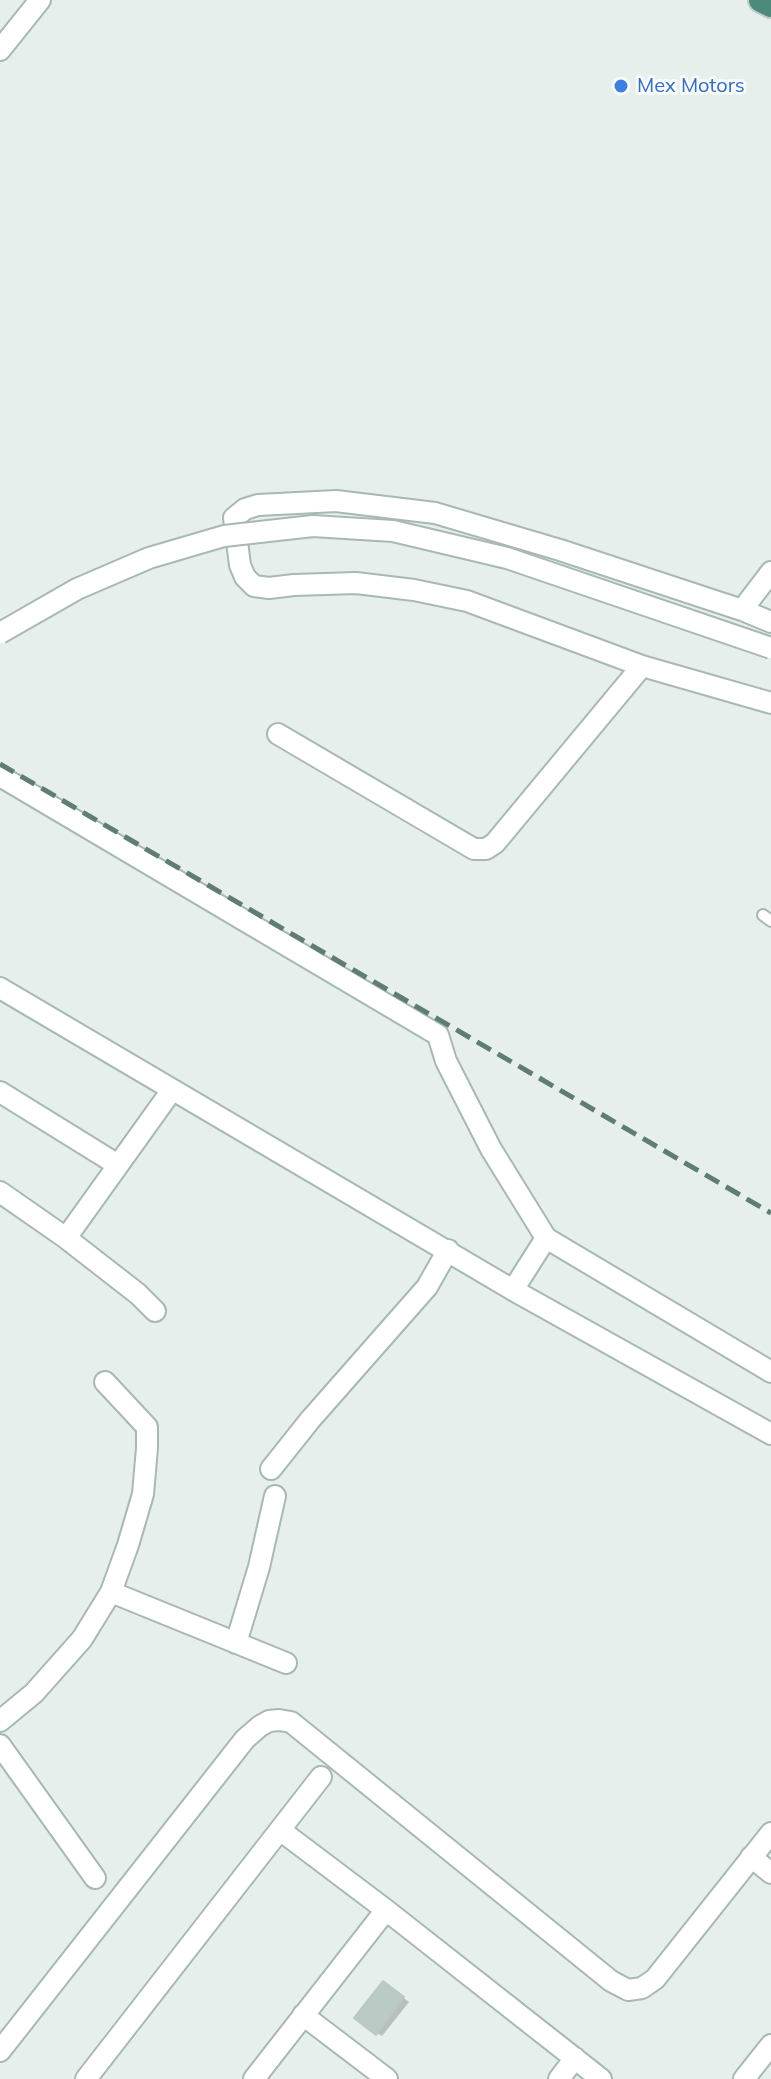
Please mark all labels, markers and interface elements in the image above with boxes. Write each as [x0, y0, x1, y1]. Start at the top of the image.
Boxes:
place label: Mex Motors [637, 74, 745, 98]
marker: Mex Motors [612, 77, 630, 95]

